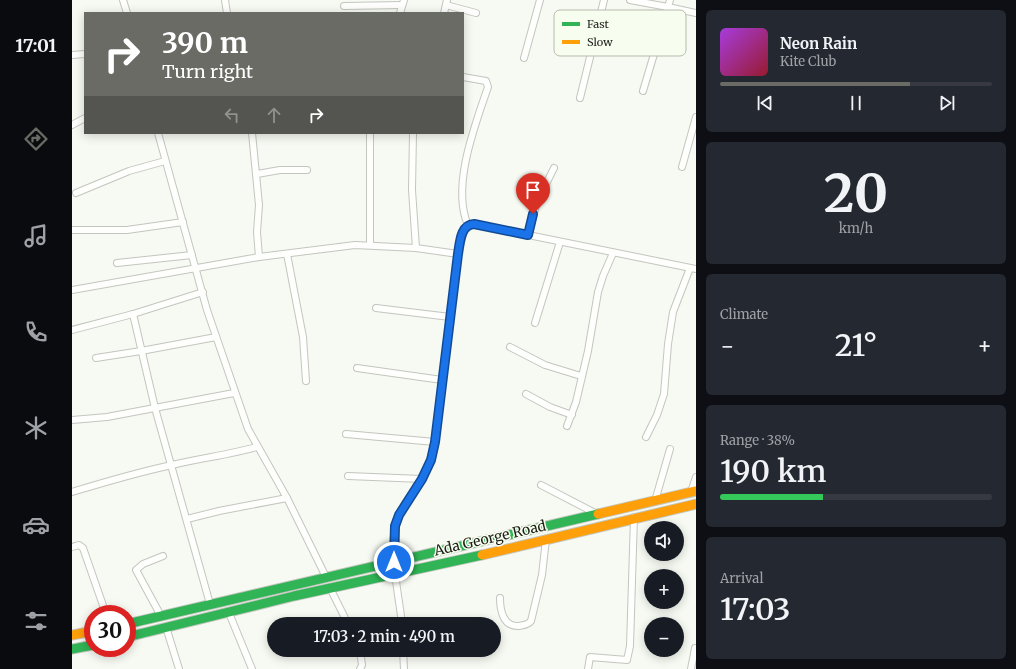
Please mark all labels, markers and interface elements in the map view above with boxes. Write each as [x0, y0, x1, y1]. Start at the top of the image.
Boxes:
legend [554, 10, 686, 56]
text: Fast [587, 17, 610, 31]
text: 390 m [162, 25, 248, 61]
icon: right [96, 28, 148, 80]
text: 17:01 [15, 34, 57, 57]
text: Neon Rain [780, 34, 857, 53]
text: Slow [587, 35, 613, 49]
text: Kite Club [780, 53, 836, 70]
text: Turn right [162, 60, 253, 83]
icon: previous [754, 92, 776, 114]
icon: pause [845, 92, 867, 114]
icon: next [936, 92, 958, 114]
icon: left [221, 104, 243, 126]
icon: ahead [263, 104, 285, 126]
icon: right [305, 104, 327, 126]
icon: directions [22, 125, 50, 153]
text: 20 [824, 161, 888, 226]
pin [516, 173, 550, 214]
icon: arrive [522, 179, 544, 201]
text: km/h [839, 220, 873, 237]
icon: music [22, 222, 50, 250]
text: Climate [720, 306, 768, 323]
icon: phone [22, 318, 50, 346]
text: 21° [835, 326, 877, 364]
text: − [720, 332, 735, 360]
text: + [977, 332, 992, 360]
icon: climate [22, 414, 50, 442]
text: Range · 38% [720, 432, 795, 449]
text: 190 km [720, 452, 826, 490]
icon: car [22, 511, 50, 539]
street label: Ada George Road [431, 516, 548, 560]
map controls [644, 521, 684, 657]
button: sound [644, 521, 684, 561]
position arrow [373, 541, 415, 583]
button: + [644, 569, 684, 609]
text: Arrival [720, 570, 763, 587]
text: 17:03 [720, 590, 791, 628]
speed limit sign: 30 [84, 605, 136, 657]
icon: filters [22, 607, 50, 635]
button: − [644, 617, 684, 657]
text: 17:03 · 2 min · 490 m [313, 627, 455, 646]

